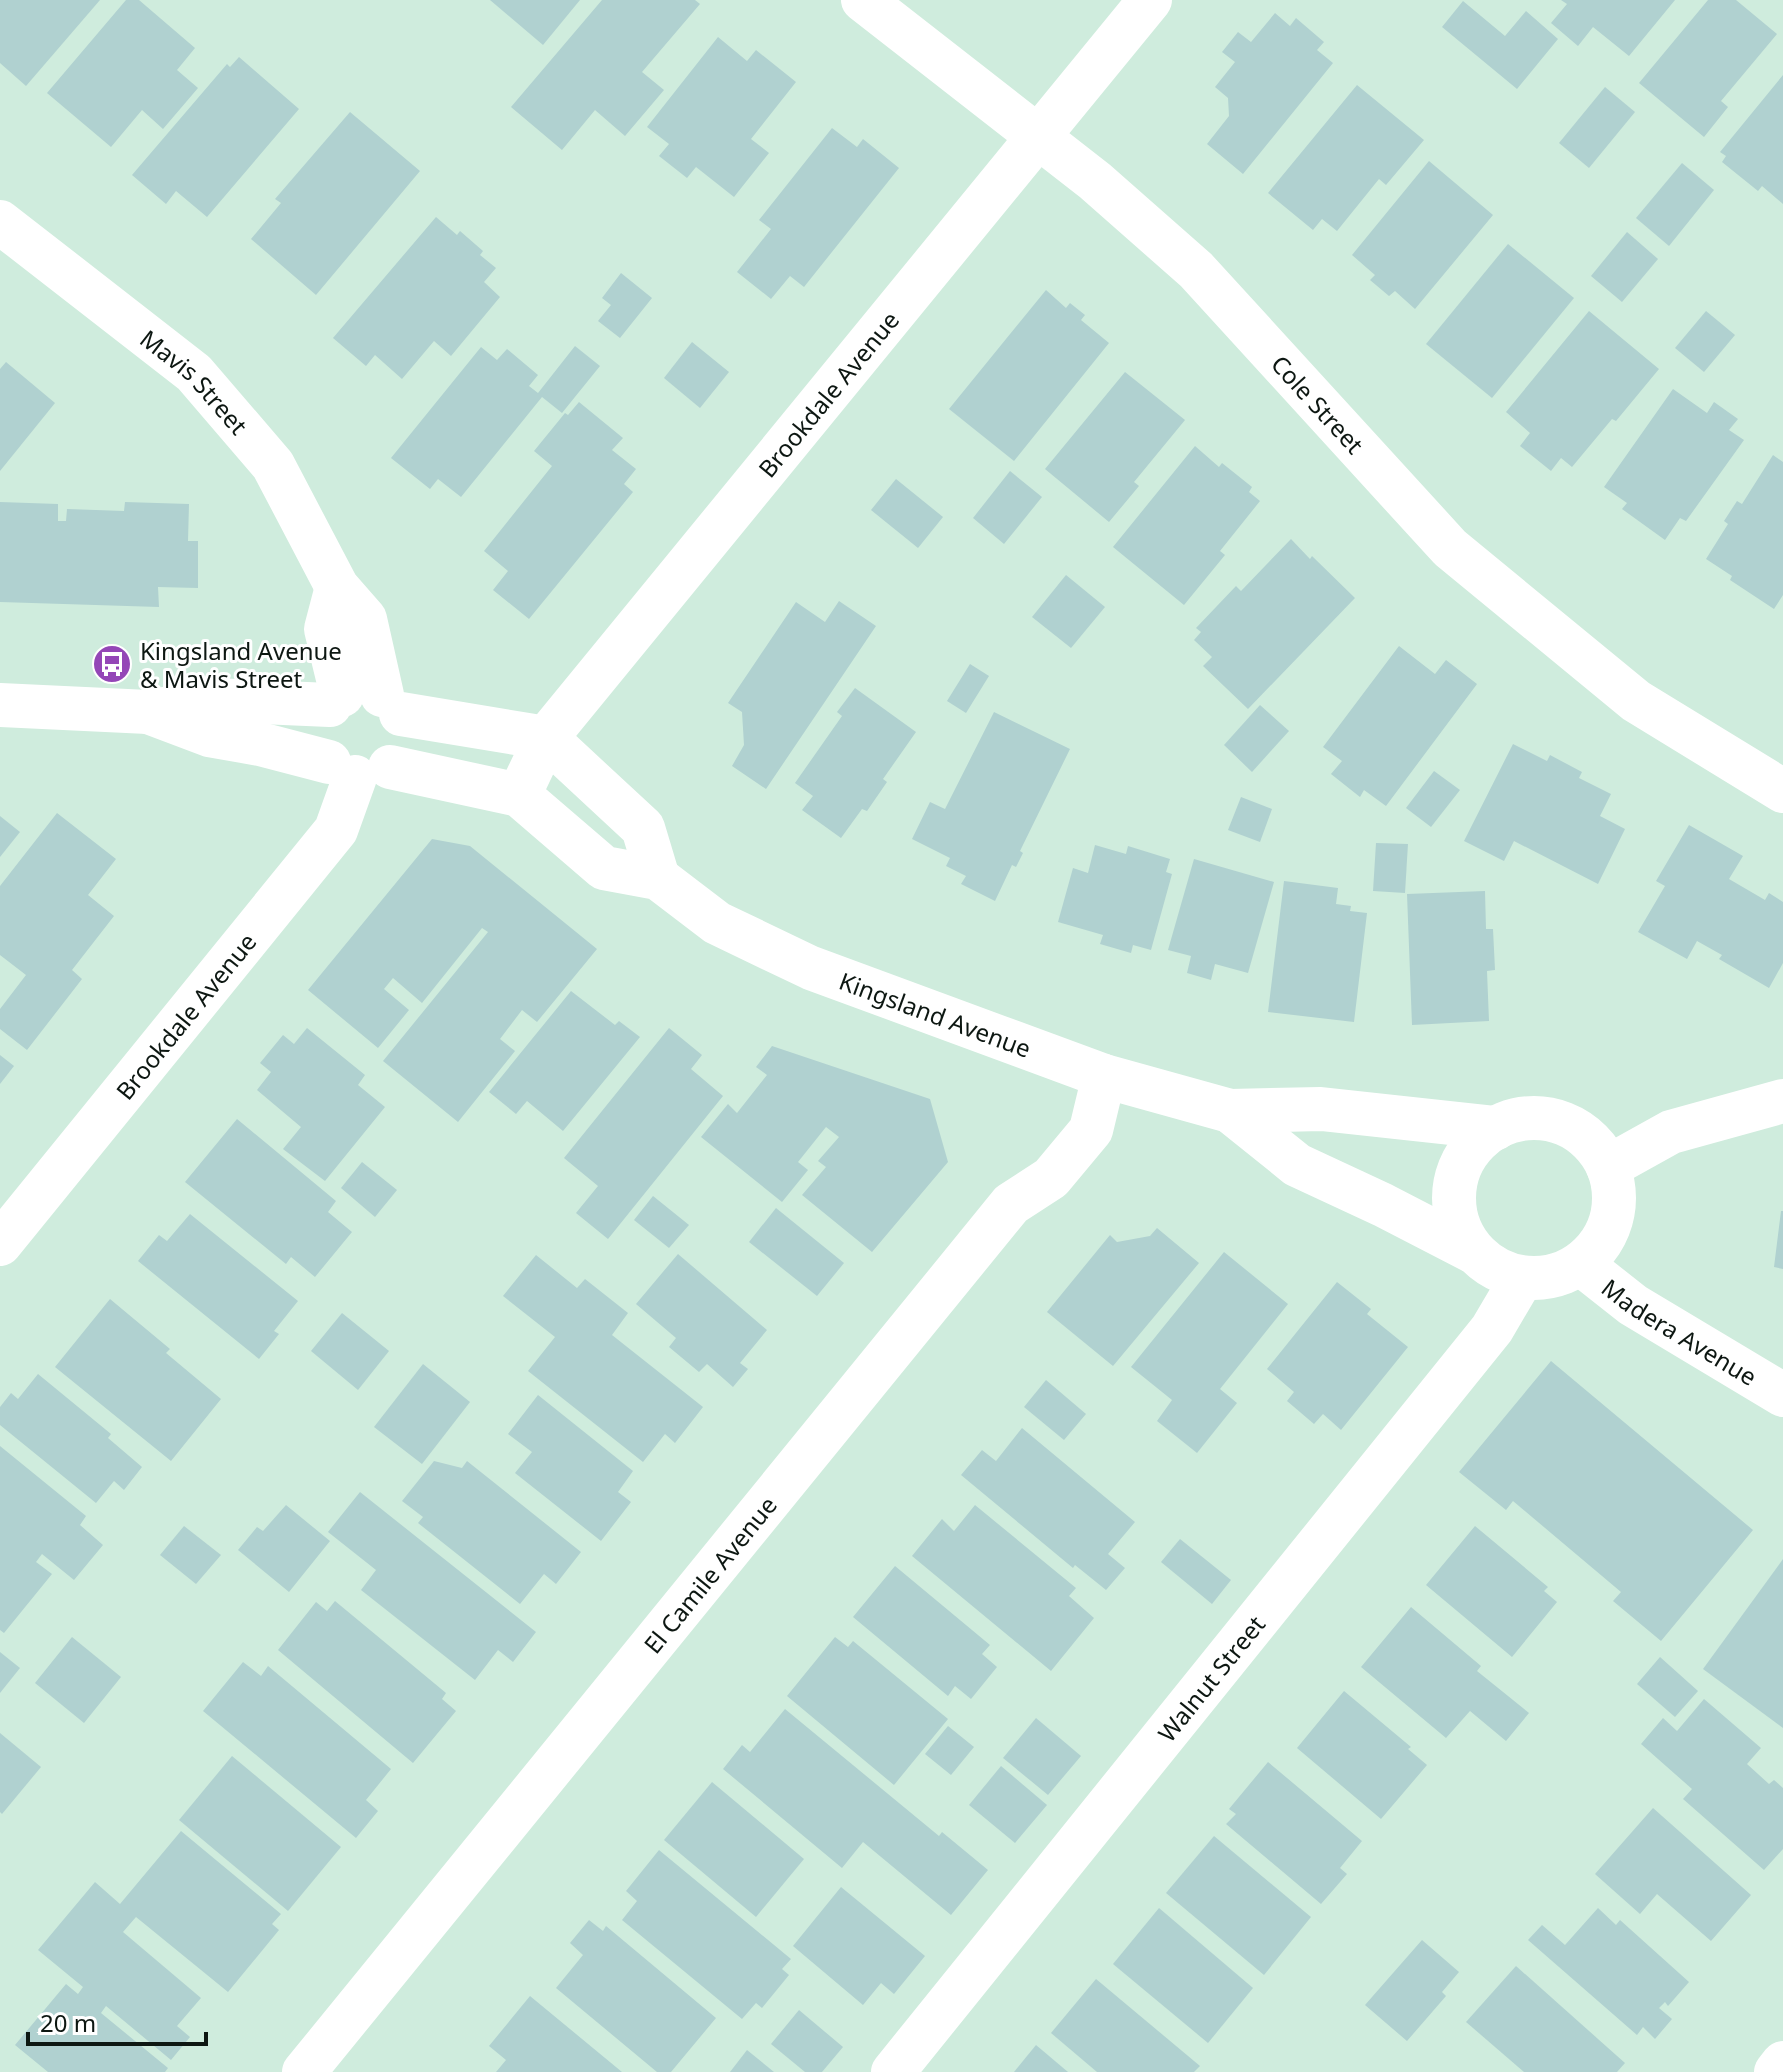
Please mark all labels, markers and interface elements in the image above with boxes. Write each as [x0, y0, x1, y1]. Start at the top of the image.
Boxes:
street label: Brookdale Avenue [750, 304, 906, 484]
street label: Mavis Street [134, 321, 256, 441]
street label: Cole Street [1265, 347, 1372, 460]
place label: Kingsland Avenue & Mavis Street [140, 634, 342, 695]
bus stop icon: Kingsland Avenue & Mavis Street [91, 643, 133, 685]
street label: Brookdale Avenue [108, 926, 263, 1106]
street label: Kingsland Avenue [835, 963, 1036, 1064]
street label: Madera Avenue [1596, 1271, 1764, 1392]
street label: El Camile Avenue [636, 1489, 783, 1660]
street label: Walnut Street [1150, 1608, 1272, 1748]
scale bar [28, 1996, 206, 2046]
text: 20 m [40, 2006, 96, 2039]

